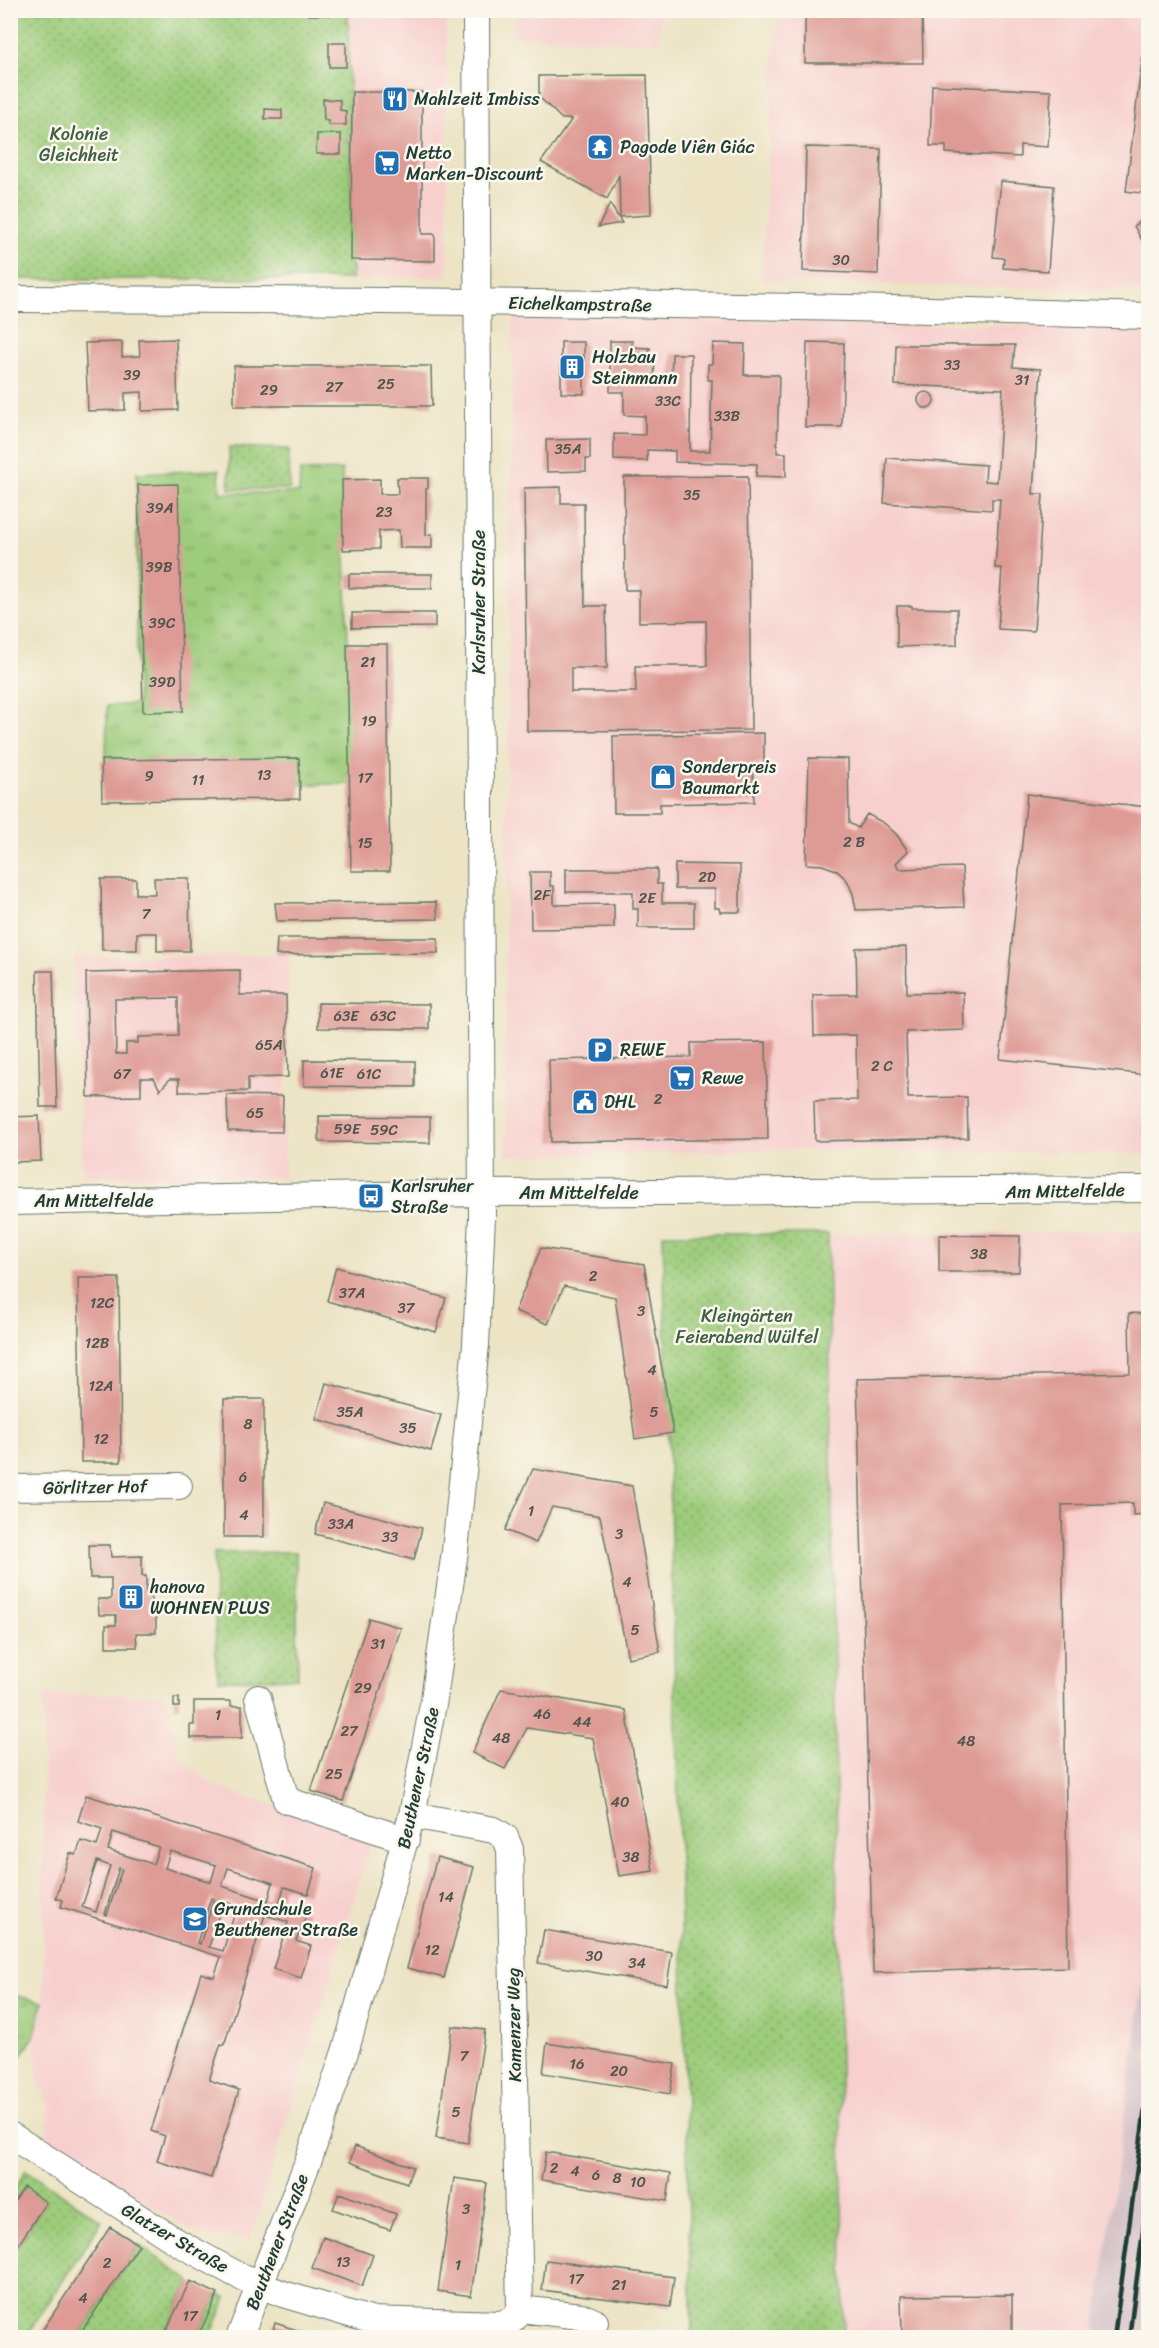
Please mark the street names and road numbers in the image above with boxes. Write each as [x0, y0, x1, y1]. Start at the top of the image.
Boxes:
street label: Eichelkampstraße [508, 287, 652, 321]
street label: Karlsruher Straße [463, 530, 495, 674]
street label: Am Mittelfelde [1004, 1174, 1125, 1208]
street label: Am Mittelfelde [518, 1177, 639, 1209]
street label: Am Mittelfelde [33, 1185, 154, 1217]
street label: Görlitzer Hof [43, 1470, 150, 1504]
street label: Beuthener Straße [387, 1704, 449, 1852]
street label: Kamenzer Weg [497, 1968, 531, 2082]
street label: Beuthener Straße [236, 2169, 318, 2315]
street label: Glatzer Straße [115, 2194, 235, 2282]

